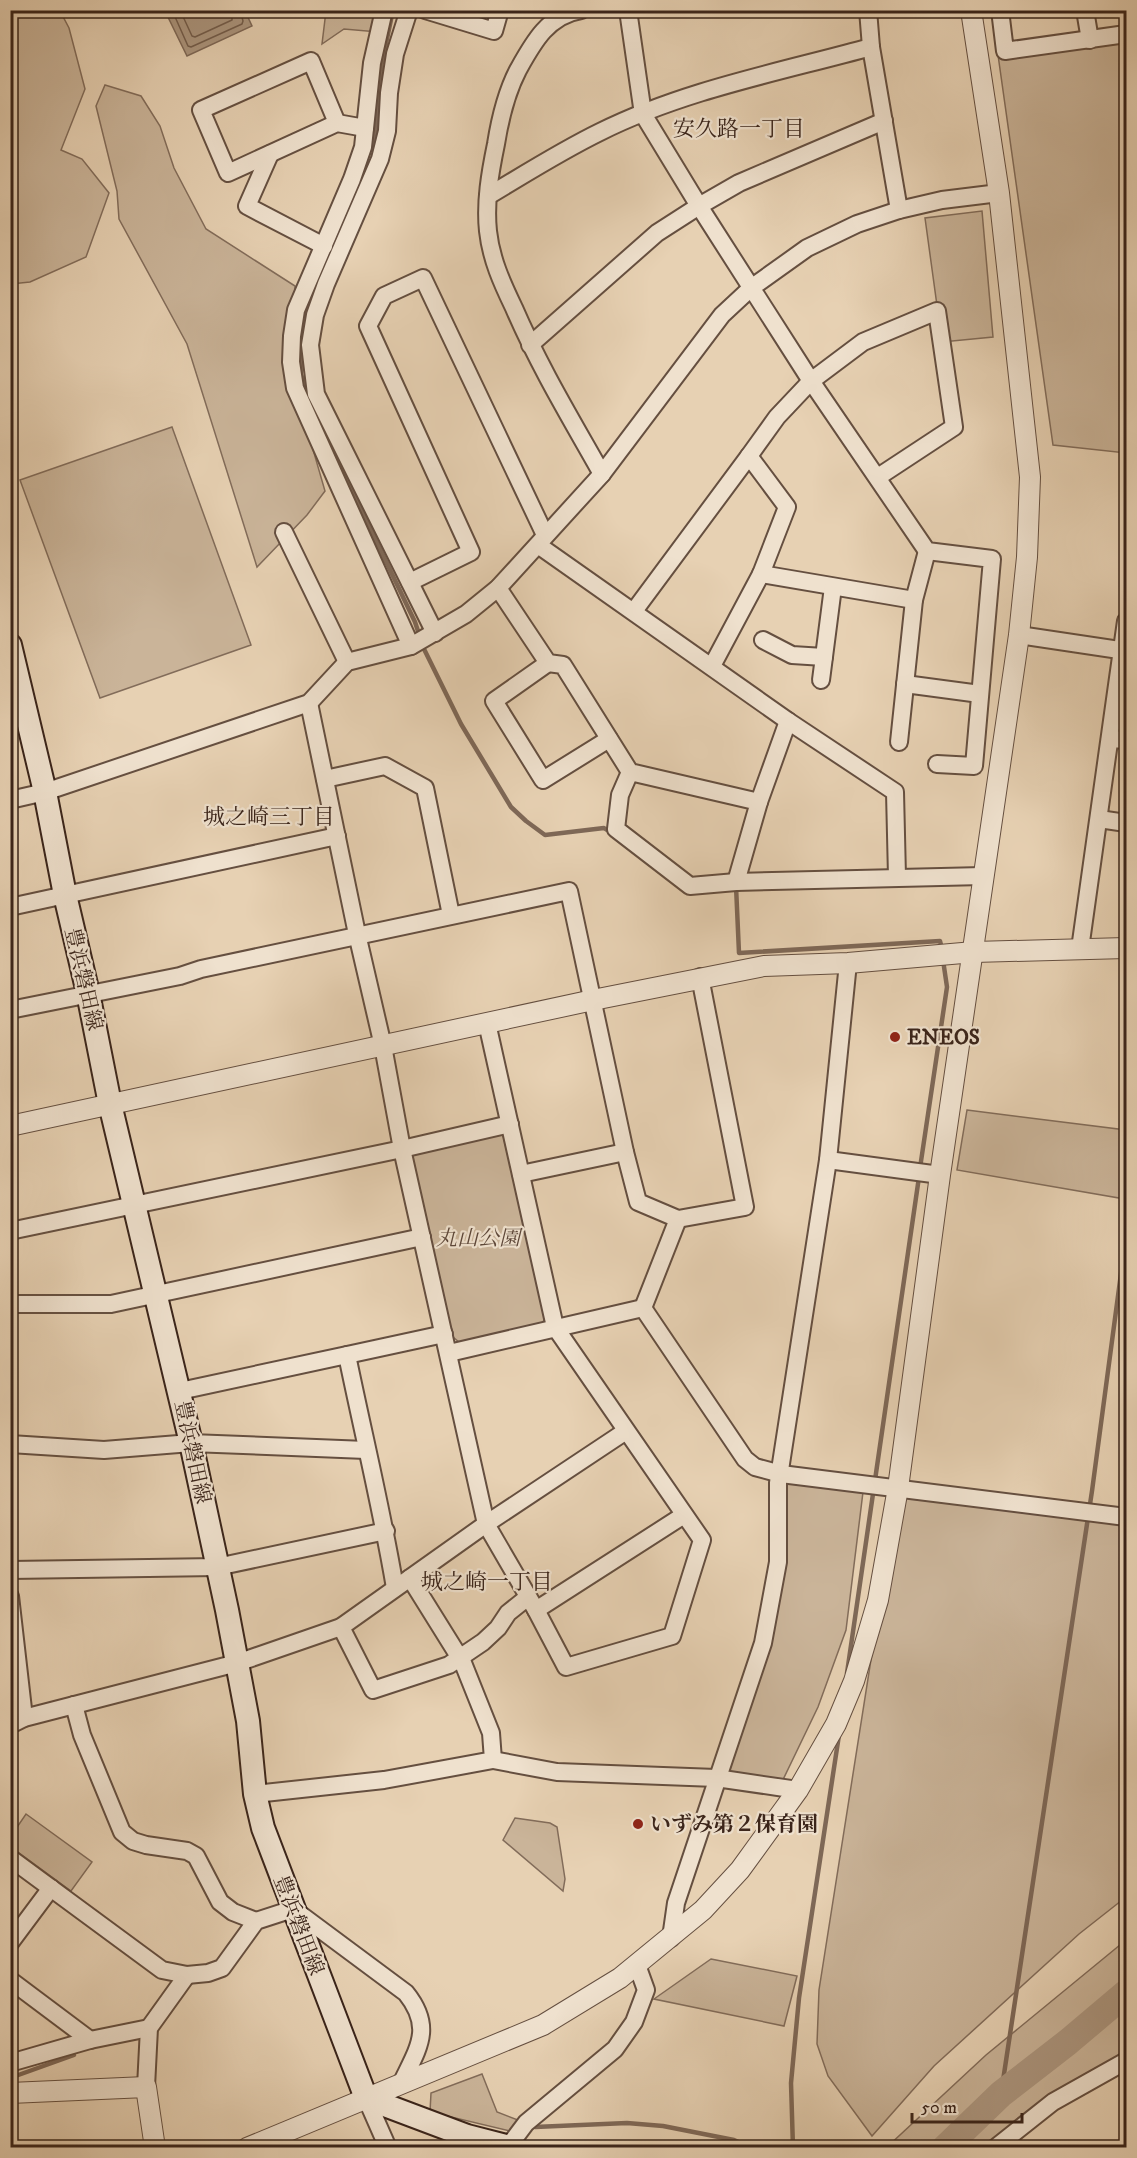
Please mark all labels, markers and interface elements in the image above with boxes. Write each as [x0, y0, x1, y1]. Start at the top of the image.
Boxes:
district label: 安久路一丁目 [673, 116, 805, 143]
district label: 城之崎三丁目 [203, 804, 335, 831]
street label: 豊浜磐田線 [59, 925, 108, 1033]
place label: ENEOS [907, 1025, 980, 1051]
marker: ENEOS [888, 1030, 902, 1044]
park label: 丸山公園 [436, 1226, 523, 1252]
street label: 豊浜磐田線 [168, 1398, 216, 1506]
district label: 城之崎一丁目 [421, 1569, 553, 1596]
place label: いずみ第２保育園 [650, 1812, 818, 1838]
marker: いずみ第２保育園 [631, 1817, 645, 1831]
street label: 豊浜磐田線 [267, 1872, 329, 1979]
scale bar [912, 2086, 1022, 2124]
text: 50 m [921, 2097, 957, 2119]

